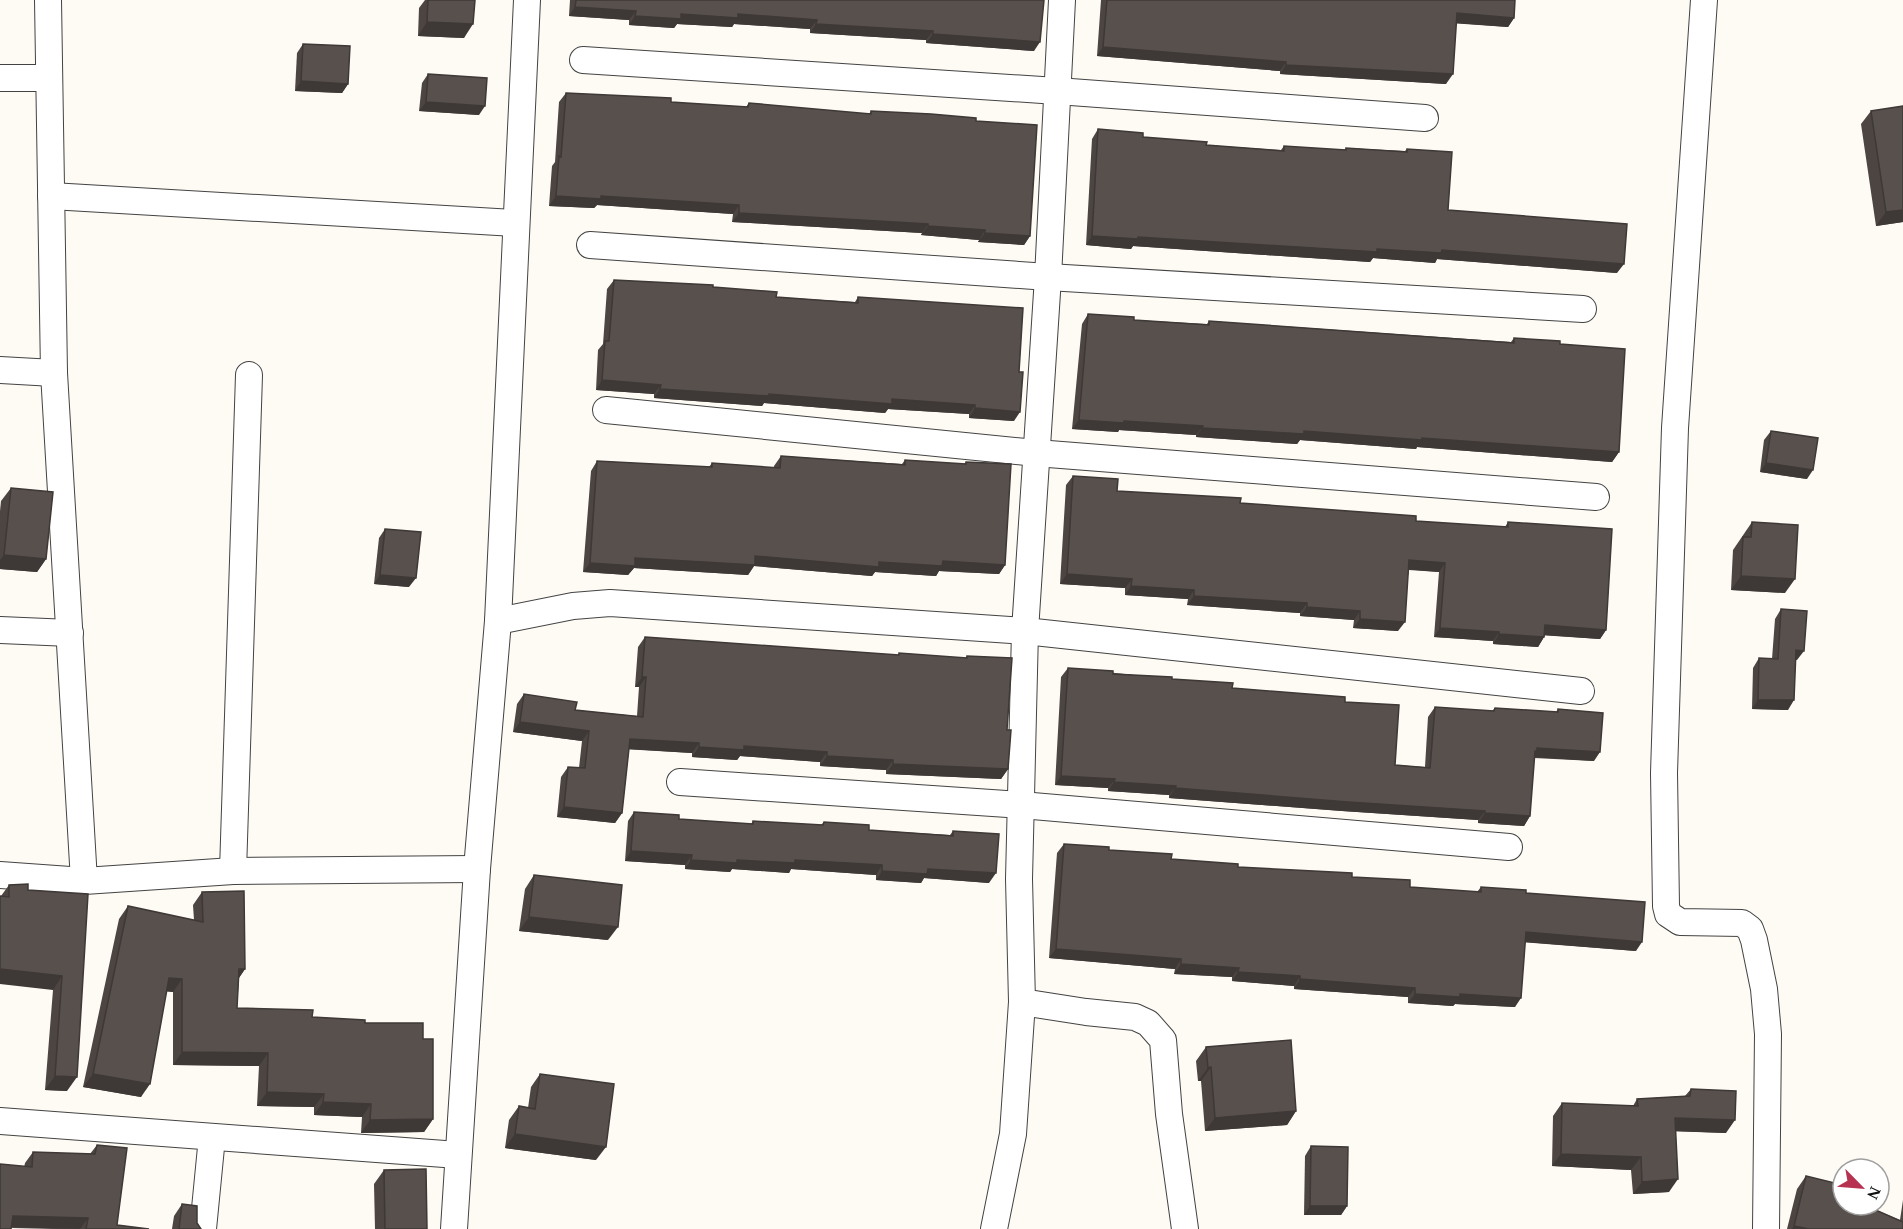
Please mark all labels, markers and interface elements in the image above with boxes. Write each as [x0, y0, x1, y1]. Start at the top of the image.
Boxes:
north arrow [1831, 1157, 1891, 1217]
text: N [1864, 1184, 1884, 1202]

